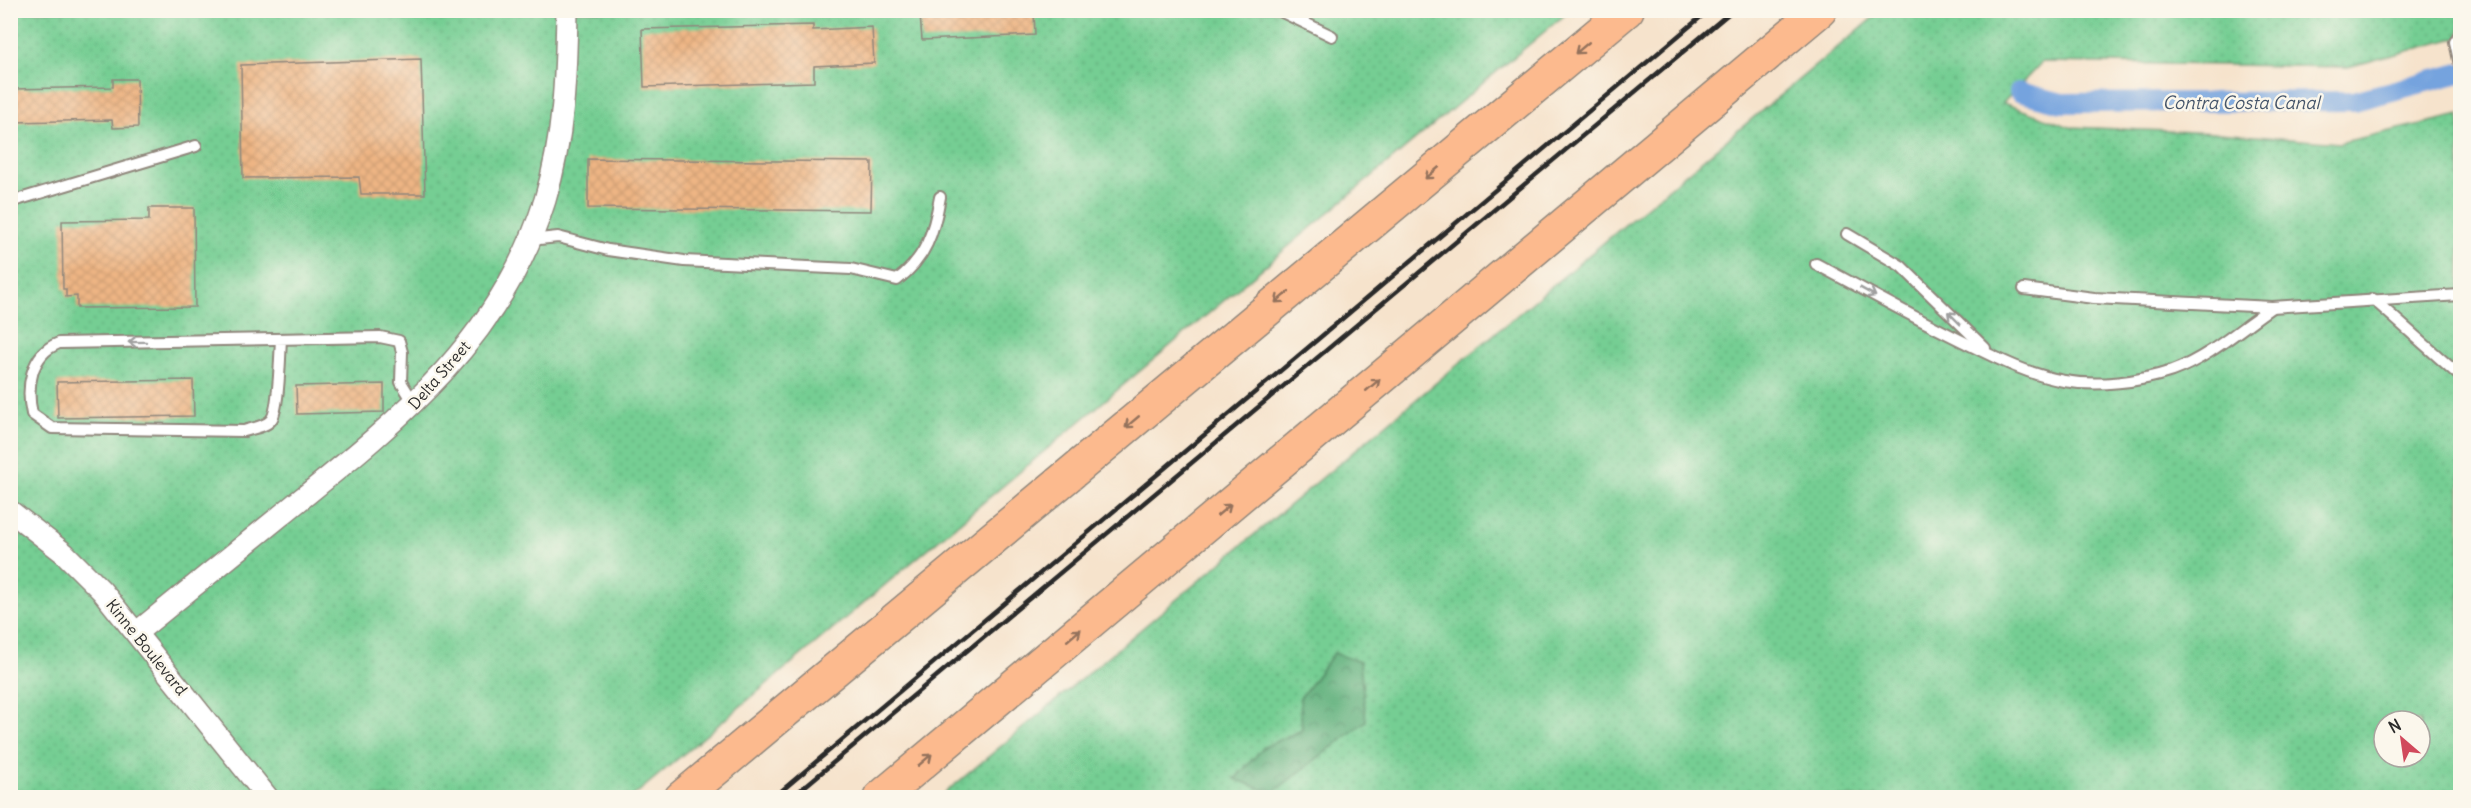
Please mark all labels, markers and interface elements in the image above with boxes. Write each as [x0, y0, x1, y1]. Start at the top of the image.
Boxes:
one-way arrow [1575, 41, 1590, 55]
water label: Contra Costa Canal [2162, 91, 2323, 114]
one-way arrow [1424, 166, 1440, 179]
one-way arrow [1859, 286, 1876, 298]
one-way arrow [1274, 291, 1290, 304]
one-way arrow [1946, 311, 1961, 325]
one-way arrow [128, 336, 148, 347]
street label: Delta Street [404, 336, 475, 413]
one-way arrow [1365, 378, 1381, 391]
one-way arrow [1125, 415, 1140, 429]
one-way arrow [1216, 503, 1232, 516]
street label: Kinne Boulevard [102, 595, 192, 699]
one-way arrow [1066, 628, 1081, 642]
north arrow [2372, 709, 2432, 769]
text: N [2385, 714, 2404, 737]
one-way arrow [917, 753, 932, 767]

